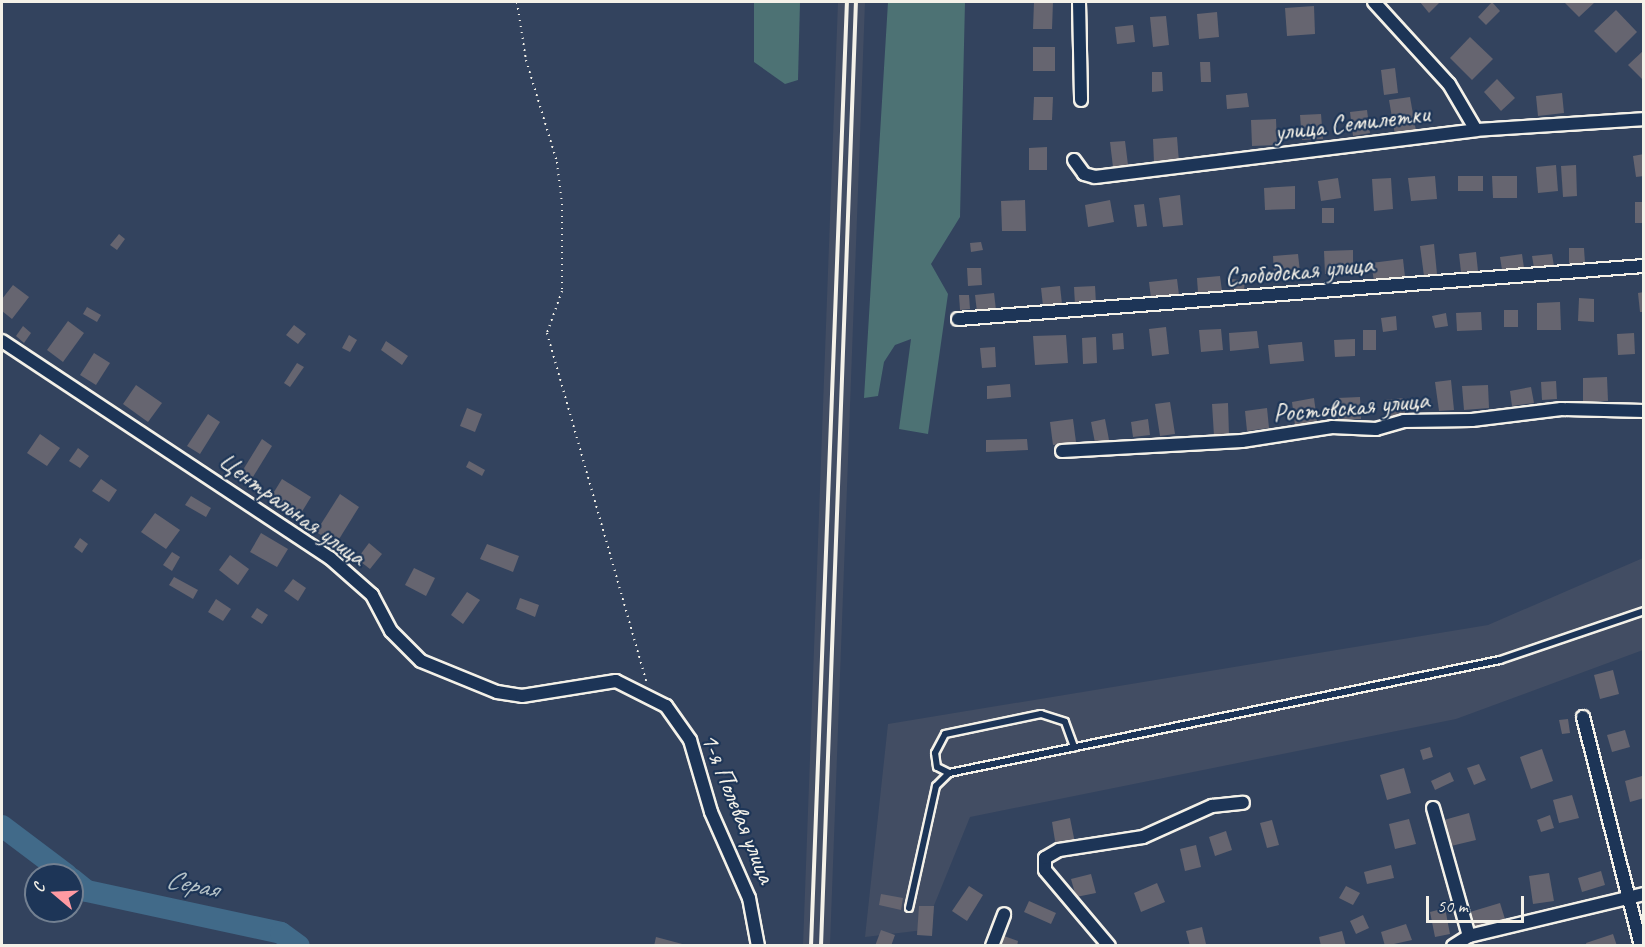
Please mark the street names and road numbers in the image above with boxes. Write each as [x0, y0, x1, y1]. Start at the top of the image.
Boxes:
street label: улица Семилетки [1274, 98, 1430, 148]
street label: Слободская улица [1223, 249, 1375, 293]
street label: Ростовская улица [1271, 385, 1431, 429]
street label: Центральная улица [212, 445, 372, 573]
street label: 1-я Полевая улица [693, 727, 783, 889]

